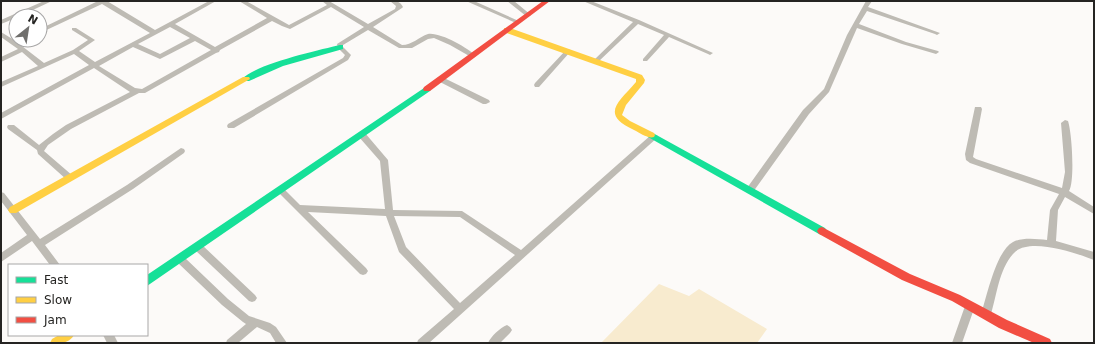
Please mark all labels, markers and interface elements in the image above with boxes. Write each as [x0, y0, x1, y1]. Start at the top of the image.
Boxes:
north arrow [8, 8, 48, 48]
text: N [26, 12, 40, 28]
legend [8, 264, 148, 336]
text: Fast [44, 273, 68, 287]
text: Slow [44, 293, 72, 307]
text: Jam [43, 313, 67, 327]

